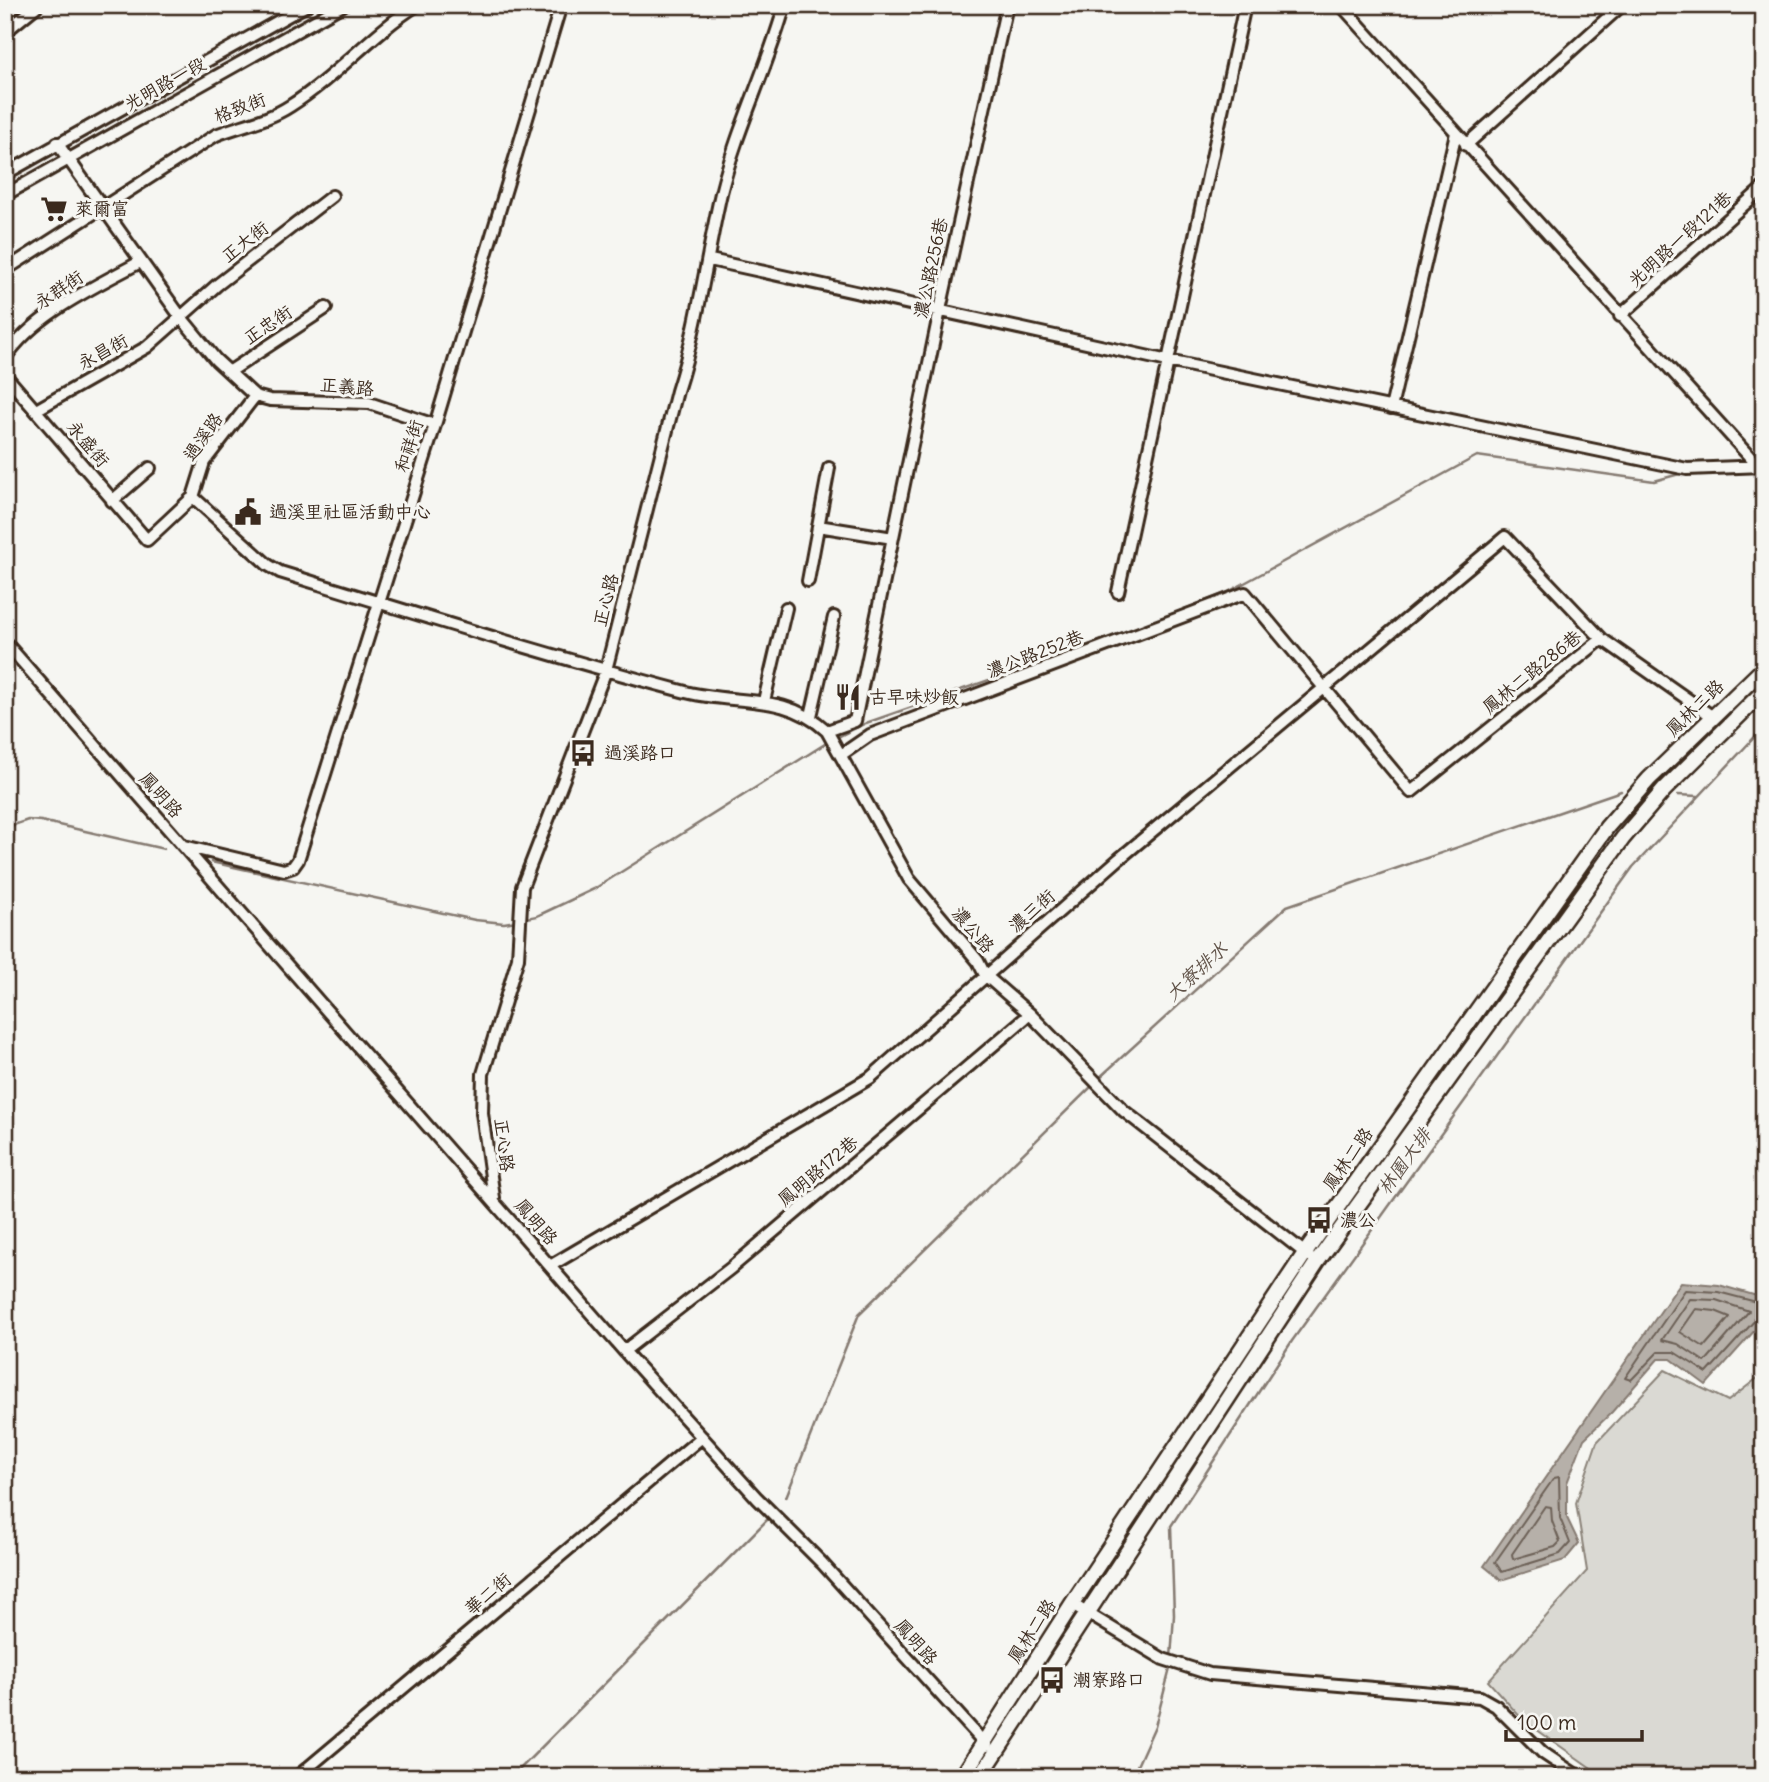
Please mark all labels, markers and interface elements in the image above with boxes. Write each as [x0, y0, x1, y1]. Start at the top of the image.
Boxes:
street label: 光明路一段 [120, 52, 210, 115]
street label: 格致街 [210, 87, 269, 128]
street label: 光明路一段121巷 [1623, 186, 1736, 291]
supermarket icon: 萊爾富 [39, 194, 69, 224]
place label: 萊爾富 [75, 197, 129, 220]
street label: 濃公路256巷 [909, 215, 952, 320]
street label: 正大街 [216, 216, 273, 267]
street label: 永群街 [30, 265, 88, 314]
street label: 正忠街 [239, 300, 297, 349]
street label: 永昌街 [74, 328, 132, 375]
street label: 正義路 [319, 373, 375, 400]
street label: 過溪路 [178, 408, 227, 465]
street label: 永盛街 [62, 416, 115, 472]
street label: 和祥街 [389, 417, 428, 475]
public building icon: 過溪里社區活動中心 [233, 497, 263, 527]
place label: 過溪里社區活動中心 [269, 500, 431, 523]
street label: 正心路 [588, 571, 623, 629]
street label: 濃公路252巷 [983, 625, 1087, 683]
street label: 鳳林二路286巷 [1478, 625, 1586, 719]
street label: 鳳林二路 [1661, 674, 1729, 741]
restaurant icon: 古早味炒飯 [833, 682, 863, 712]
place label: 古早味炒飯 [869, 685, 959, 708]
bus stop icon: 過溪路口 [568, 738, 598, 768]
place label: 過溪路口 [604, 741, 676, 764]
street label: 鳳明路 [135, 767, 188, 822]
street label: 濃三街 [1004, 884, 1060, 937]
street label: 濃公路 [947, 902, 1000, 958]
water label: 大寮排水 [1160, 936, 1233, 1006]
street label: 正心路 [490, 1117, 519, 1173]
water label: 林園大排 [1372, 1122, 1437, 1199]
street label: 鳳林二路 [1318, 1123, 1378, 1195]
street label: 鳳明路172巷 [773, 1130, 863, 1211]
street label: 鳳明路 [510, 1194, 563, 1250]
bus stop icon: 濃公 [1304, 1205, 1334, 1235]
place label: 濃公 [1340, 1208, 1376, 1231]
street label: 華二街 [460, 1567, 516, 1620]
street label: 鳳林二路 [1002, 1594, 1061, 1667]
street label: 鳳明路 [890, 1614, 943, 1669]
bus stop icon: 潮寮路口 [1037, 1665, 1067, 1695]
place label: 潮寮路口 [1073, 1668, 1145, 1691]
scale bar [1506, 1698, 1643, 1742]
text: 100 m [1517, 1709, 1576, 1736]

